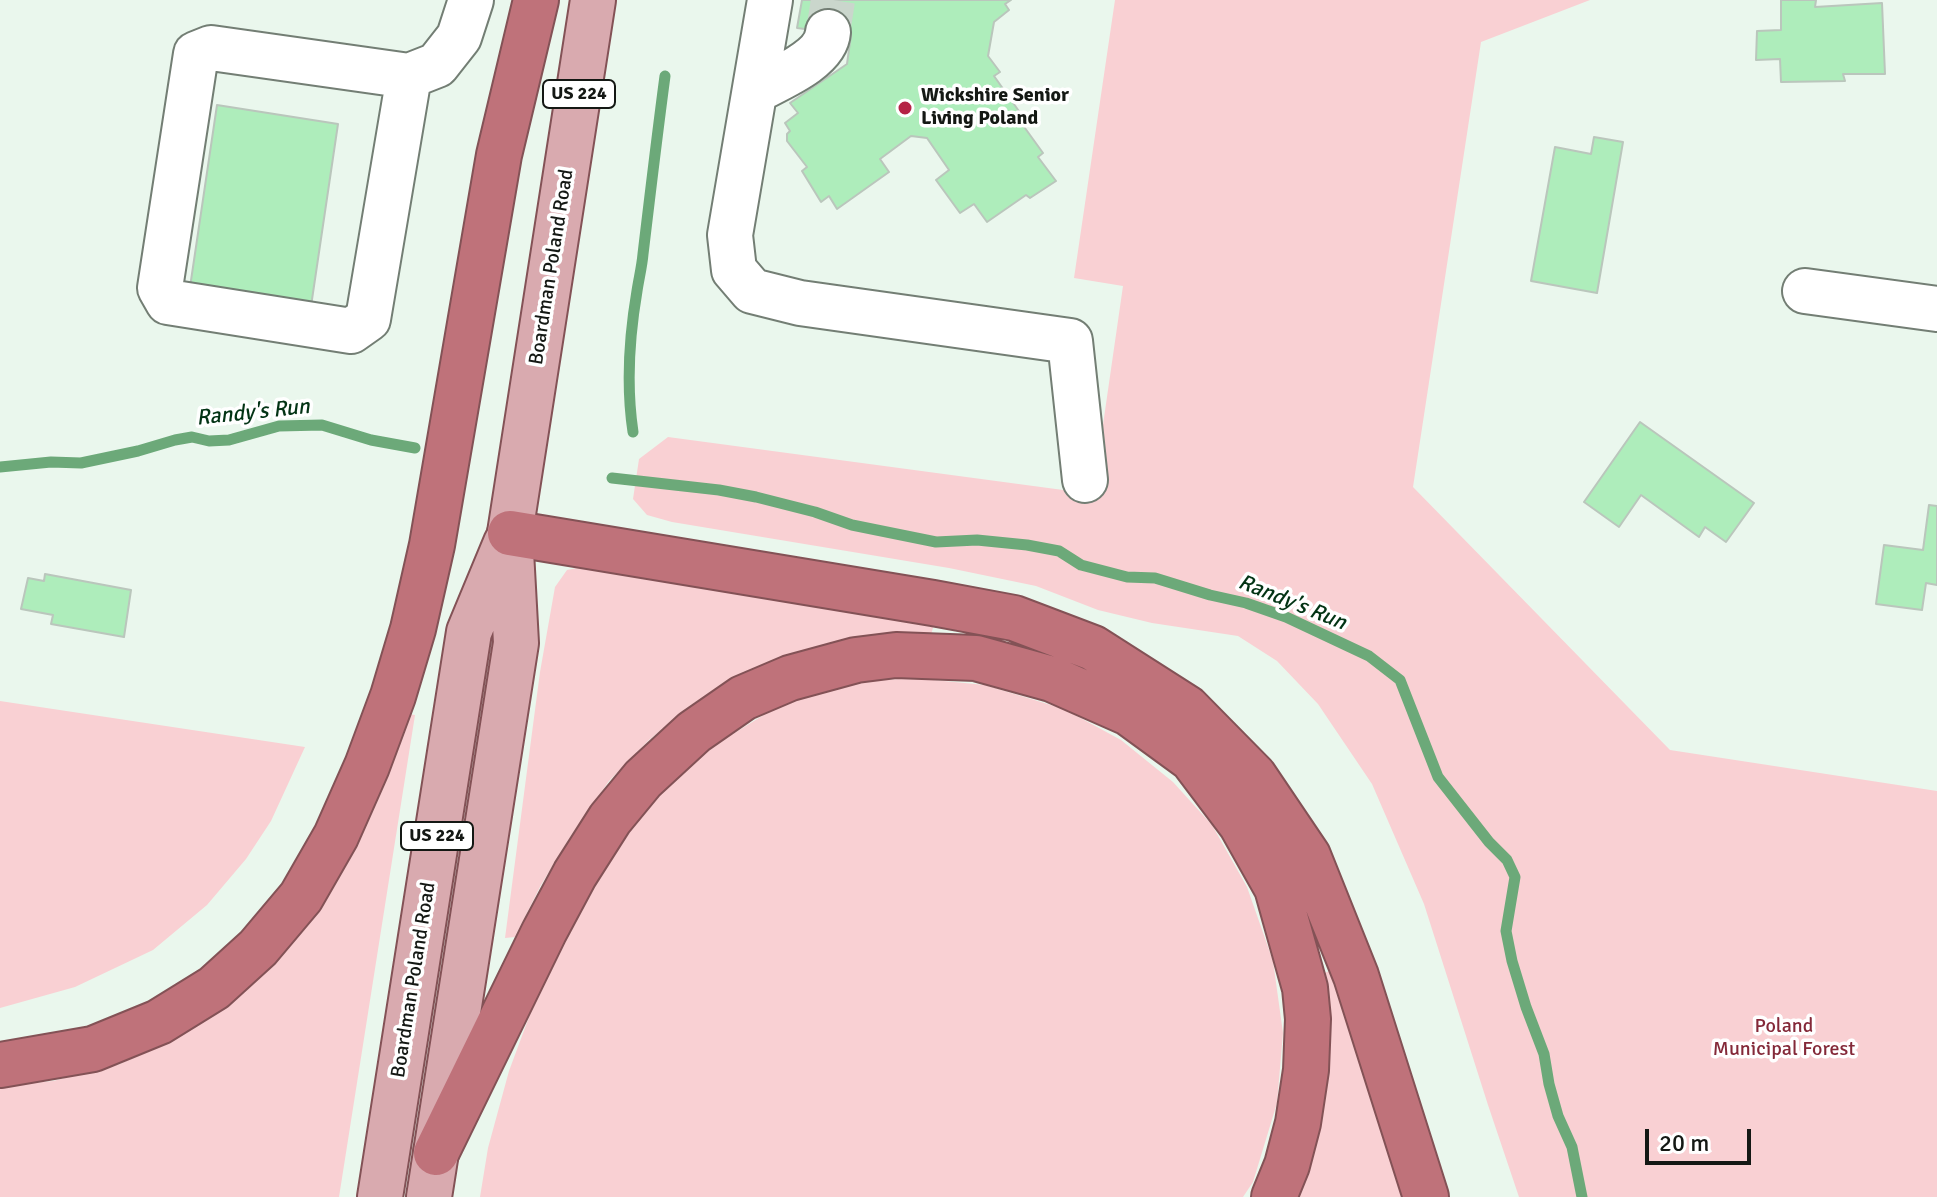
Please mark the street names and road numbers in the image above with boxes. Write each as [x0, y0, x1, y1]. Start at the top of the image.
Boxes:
road number: US 224 [543, 80, 615, 108]
street label: Boardman Poland Road [525, 167, 579, 367]
road number: US 224 [401, 822, 473, 850]
street label: Boardman Poland Road [387, 880, 441, 1080]

